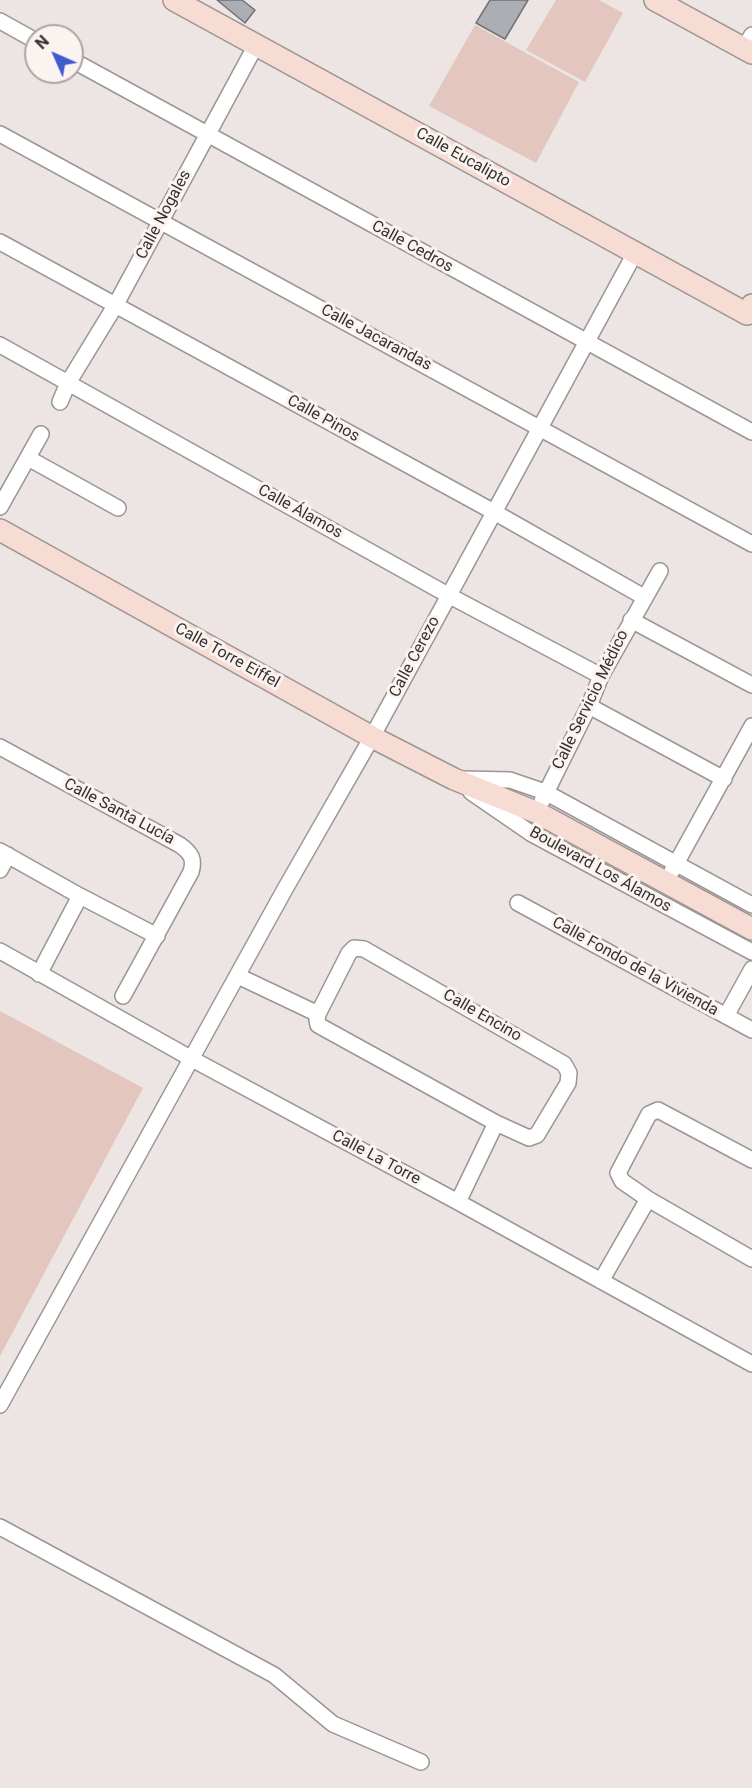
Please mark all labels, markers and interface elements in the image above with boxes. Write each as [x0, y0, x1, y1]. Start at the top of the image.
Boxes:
north arrow [24, 24, 84, 84]
text: N [32, 32, 53, 53]
street label: Calle Eucalipto [412, 124, 514, 192]
street label: Calle Nogales [132, 167, 196, 263]
street label: Calle Cedros [368, 217, 456, 277]
street label: Calle Jacarandas [317, 301, 435, 375]
street label: Calle Pinos [284, 391, 362, 447]
street label: Calle Álamos [254, 481, 346, 543]
street label: Calle Cerezo [386, 613, 444, 701]
street label: Calle Torre Eiffel [171, 619, 283, 693]
street label: Calle Servicio Médico [549, 627, 633, 773]
street label: Calle Santa Lucía [60, 775, 178, 849]
street label: Boulevard Los Álamos [526, 823, 674, 917]
street label: Calle Fondo de la Vivienda [549, 913, 721, 1021]
street label: Calle Encino [439, 986, 525, 1046]
street label: Calle La Torre [328, 1127, 424, 1189]

